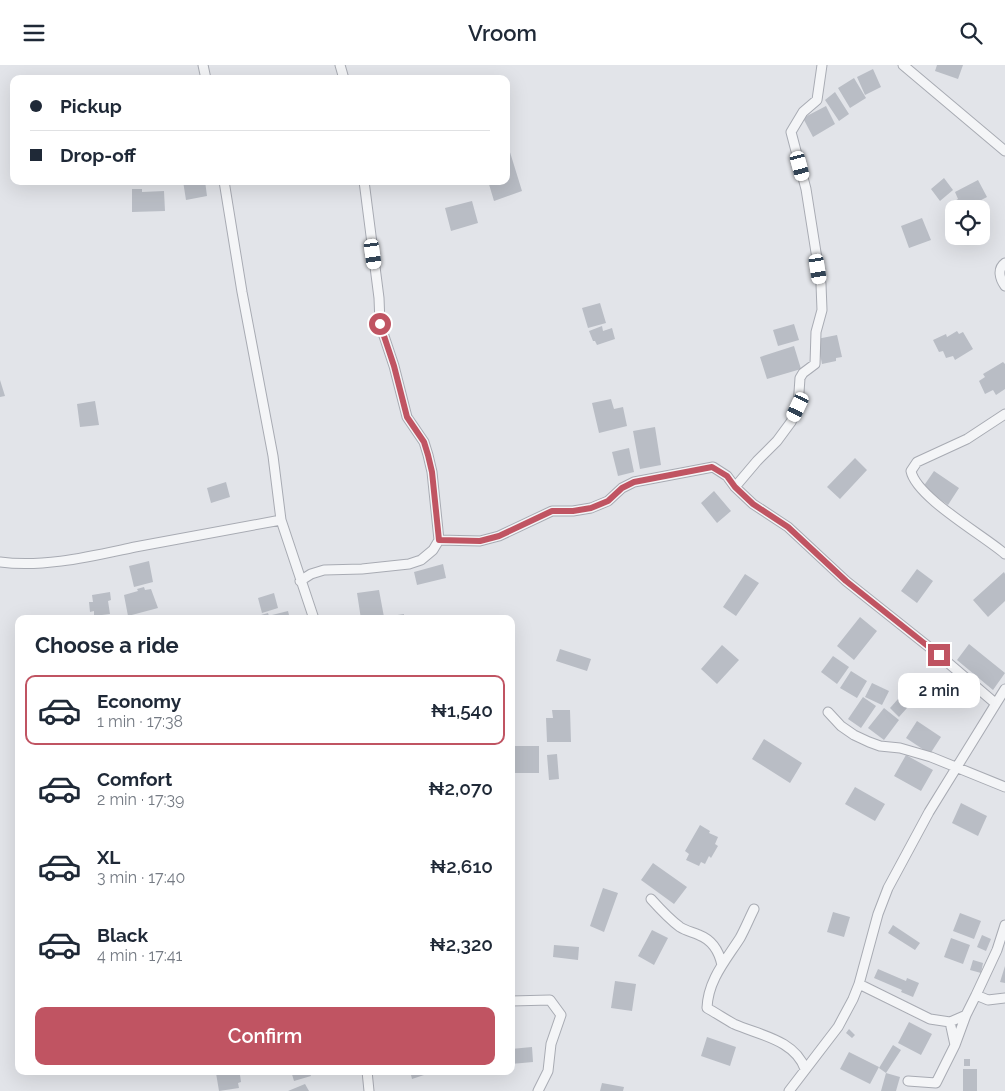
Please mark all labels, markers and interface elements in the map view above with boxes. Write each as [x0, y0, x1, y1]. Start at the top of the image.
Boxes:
icon: menu [20, 19, 48, 47]
icon: search [957, 19, 985, 47]
text: Vroom [468, 20, 537, 46]
text: Pickup [60, 95, 122, 117]
text: Drop-off [60, 144, 136, 166]
car [788, 150, 811, 182]
map controls [945, 200, 990, 245]
button: locate [945, 200, 990, 245]
car [363, 238, 382, 270]
car [808, 253, 827, 285]
route start [369, 313, 391, 335]
car [784, 390, 811, 424]
text: Choose a ride [35, 632, 179, 658]
route end [928, 644, 950, 666]
callout: 2 min [898, 673, 980, 707]
text: 2 min [919, 681, 960, 700]
icon: car [37, 688, 82, 733]
text: Economy [97, 690, 181, 712]
text: ₦1,540 [431, 699, 493, 721]
text: 1 min · 17:38 [97, 712, 183, 731]
icon: car [37, 766, 82, 811]
text: Comfort [97, 768, 172, 790]
text: ₦2,070 [428, 777, 493, 799]
text: 2 min · 17:39 [97, 790, 184, 809]
icon: car [37, 844, 82, 889]
text: XL [97, 846, 120, 868]
text: ₦2,610 [430, 855, 493, 877]
text: 3 min · 17:40 [97, 868, 185, 887]
icon: car [37, 922, 82, 967]
text: Black [97, 924, 148, 946]
text: ₦2,320 [430, 933, 493, 955]
text: 4 min · 17:41 [97, 946, 182, 965]
button: Confirm [35, 1007, 495, 1065]

